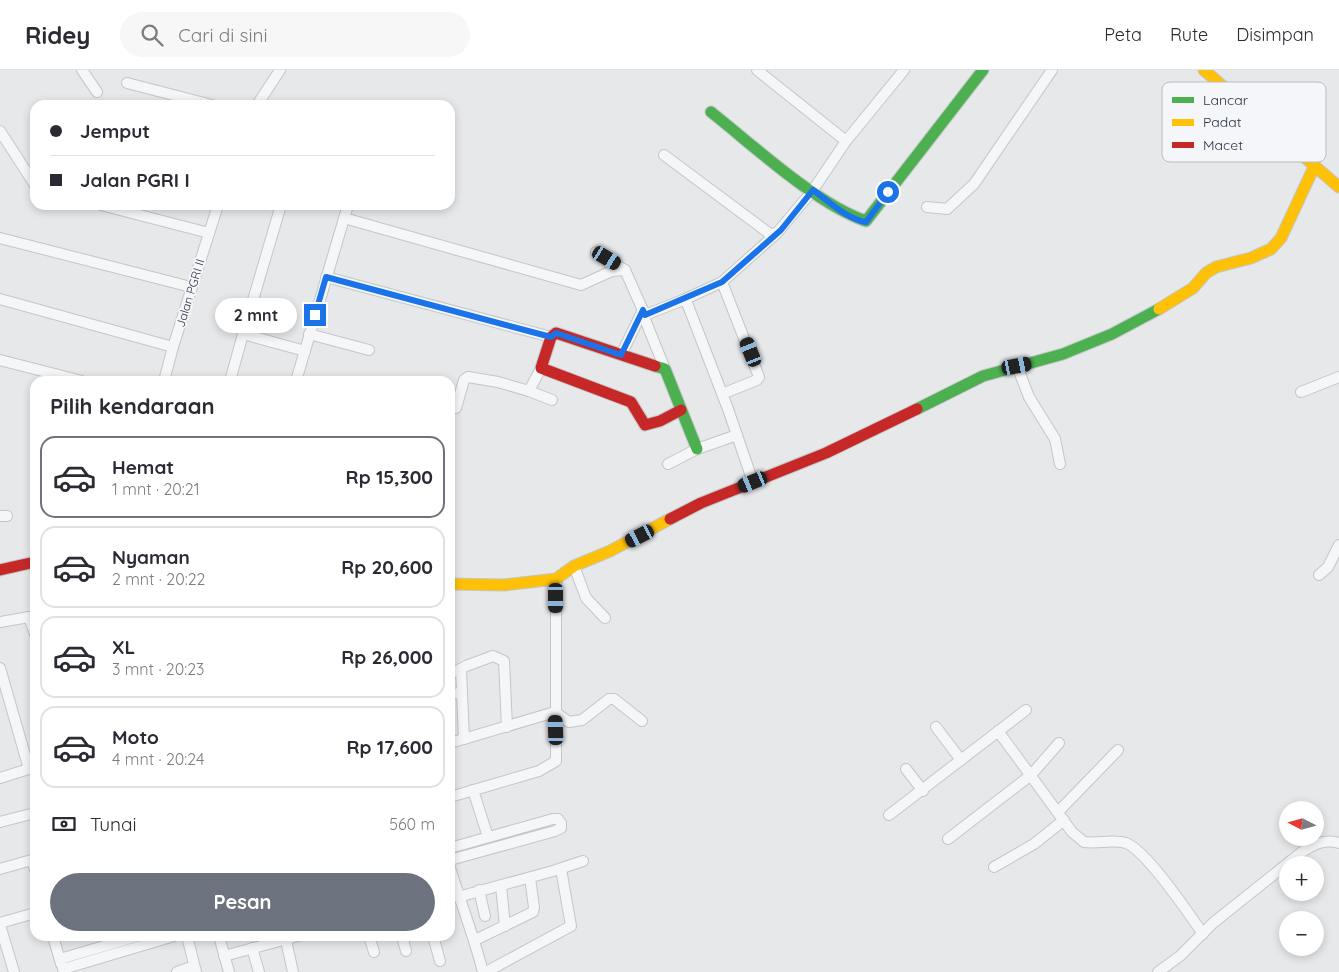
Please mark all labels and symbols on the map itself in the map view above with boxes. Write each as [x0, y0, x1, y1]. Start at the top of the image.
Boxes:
legend [1162, 82, 1326, 162]
text: Lancar [1203, 91, 1249, 109]
text: Padat [1203, 113, 1242, 131]
text: Macet [1203, 136, 1243, 154]
route start [877, 181, 899, 203]
car [590, 244, 623, 272]
street label: Jalan PGRI II [173, 257, 207, 329]
callout: 2 mnt [215, 298, 298, 332]
route end [304, 304, 326, 326]
car [738, 335, 763, 369]
car [1000, 356, 1033, 376]
car [736, 469, 769, 495]
car [623, 523, 656, 549]
car [548, 583, 563, 613]
car [547, 715, 564, 745]
north arrow [1279, 801, 1324, 846]

